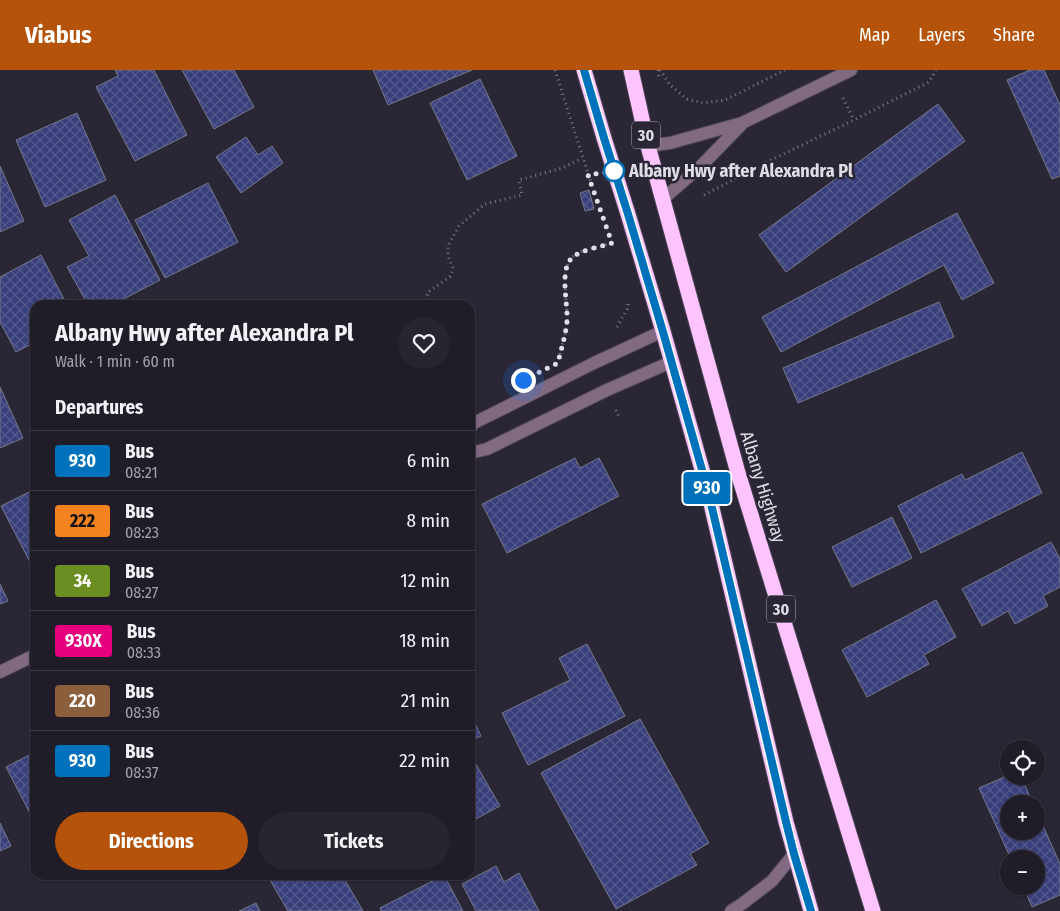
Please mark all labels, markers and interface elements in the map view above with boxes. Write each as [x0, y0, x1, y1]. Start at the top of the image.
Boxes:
text: Viabus [25, 21, 92, 49]
text: Map [859, 24, 890, 46]
text: Layers [918, 24, 965, 46]
text: Share [993, 24, 1035, 46]
road number: 30 [632, 122, 660, 148]
marker: Albany Hwy after Alexandra Pl [603, 160, 625, 182]
place label: Albany Hwy after Alexandra Pl [628, 160, 853, 182]
button: heart [398, 317, 450, 369]
text: Albany Hwy after Alexandra Pl [55, 319, 354, 347]
text: Walk · 1 min · 60 m [55, 352, 175, 371]
your location [511, 368, 536, 393]
text: Departures [55, 396, 143, 419]
street label: Albany Highway [736, 429, 790, 545]
text: Bus [125, 440, 154, 463]
text: 6 min [407, 449, 450, 472]
text: 930 [69, 450, 96, 472]
text: 08:21 [125, 463, 158, 482]
line badge: 930 [678, 472, 736, 504]
text: 930 [693, 477, 721, 499]
text: Bus [125, 500, 154, 523]
text: 8 min [407, 509, 450, 532]
text: 222 [70, 510, 95, 532]
text: 08:23 [125, 523, 159, 542]
text: Bus [125, 560, 154, 583]
text: 12 min [400, 569, 450, 592]
text: 34 [74, 570, 91, 592]
text: 08:27 [125, 583, 158, 602]
road number: 30 [767, 596, 795, 622]
text: Bus [127, 620, 156, 643]
text: 18 min [399, 629, 450, 652]
text: 930X [65, 630, 102, 652]
text: 08:33 [127, 643, 161, 662]
text: Bus [125, 680, 154, 703]
text: 21 min [401, 689, 450, 712]
text: 220 [69, 690, 96, 712]
text: 08:36 [125, 703, 160, 722]
text: Bus [125, 740, 154, 763]
map controls [1000, 740, 1045, 895]
button: locate [1000, 740, 1045, 785]
text: 22 min [399, 749, 450, 772]
text: 930 [69, 750, 96, 772]
text: 08:37 [125, 763, 159, 782]
button: + [1000, 795, 1045, 840]
button: Directions [55, 812, 248, 870]
button: Tickets [258, 812, 450, 870]
button: − [1000, 850, 1045, 895]

